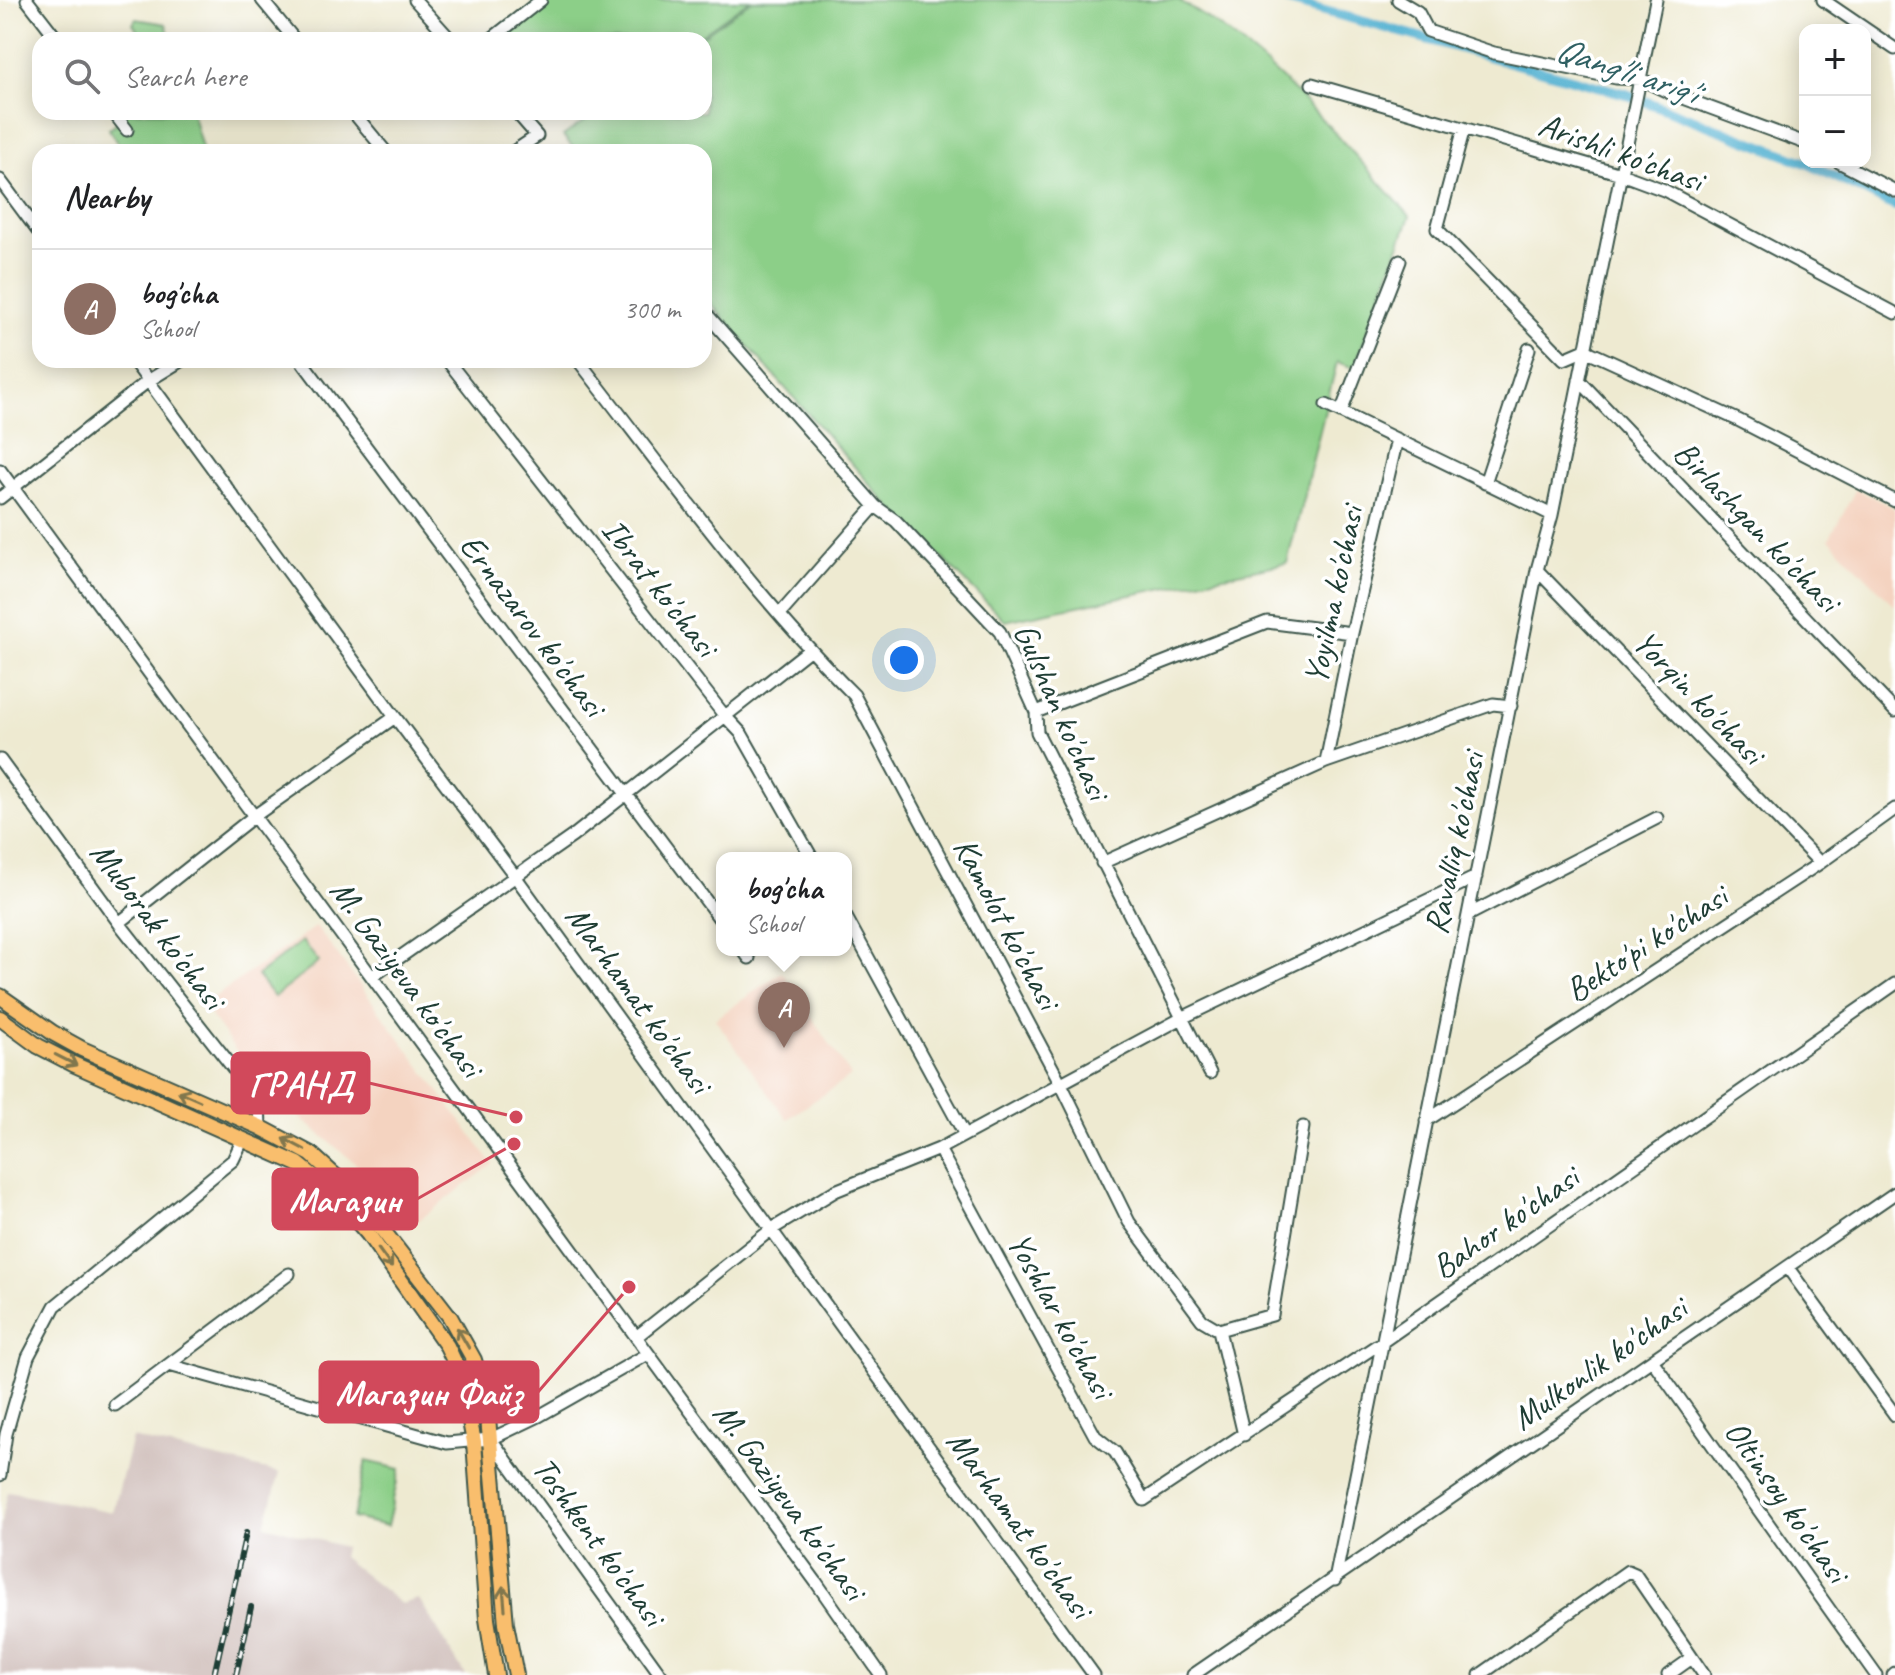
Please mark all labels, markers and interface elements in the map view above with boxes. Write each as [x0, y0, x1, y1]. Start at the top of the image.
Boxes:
map controls [1799, 24, 1871, 168]
button: + [1799, 24, 1871, 96]
water label: Qang'li arig'i [1550, 26, 1712, 117]
search box [32, 32, 712, 120]
icon: search [60, 54, 104, 98]
text: Search here [124, 57, 246, 95]
button: − [1799, 96, 1871, 168]
street label: Arishli ko'chasi [1533, 102, 1712, 203]
text: Nearby [64, 175, 150, 218]
text: bog'cha [140, 274, 217, 312]
text: A [83, 293, 97, 326]
text: 300 m [624, 293, 680, 326]
text: School [140, 312, 196, 345]
street label: Birlashgan ko'chasi [1664, 431, 1852, 623]
street label: Yoyilma ko'chasi [1293, 499, 1374, 688]
street label: Ibrat ko'chasi [593, 509, 730, 668]
street label: Ernazarov ko'chasi [450, 525, 618, 728]
street label: Gulshan ko'chasi [1004, 616, 1121, 809]
street label: Yorqin ko'chasi [1624, 621, 1776, 776]
your location [884, 640, 924, 680]
street label: Ravalliq ko'chasi [1414, 745, 1495, 938]
street label: Kamolot ko'chasi [944, 830, 1072, 1019]
street label: Muborak ko'chasi [81, 833, 237, 1020]
popup [716, 852, 852, 956]
text: bog'cha [746, 869, 822, 907]
street label: M. Gaziyeva ko'chasi [321, 871, 495, 1088]
street label: Bekto'pi ko'chasi [1557, 873, 1738, 1011]
street label: Marhamat ko'chasi [556, 897, 724, 1104]
text: School [746, 907, 802, 940]
pin: A [758, 982, 810, 1048]
one-way arrow [53, 1052, 77, 1068]
callout: ГРАНД [232, 1053, 369, 1113]
text: ГРАНД [249, 1061, 357, 1107]
one-way arrow [177, 1087, 201, 1102]
one-way arrow [283, 1136, 306, 1152]
street label: Bahor ko'chasi [1423, 1154, 1590, 1288]
callout: Магазин [273, 1169, 417, 1229]
text: Магазин [289, 1177, 404, 1223]
street label: Yoshlar ko'chasi [998, 1225, 1126, 1408]
one-way arrow [377, 1247, 394, 1269]
street label: Mulkonlik ko'chasi [1503, 1285, 1698, 1439]
one-way arrow [455, 1327, 470, 1351]
callout: Магазин Файз [320, 1362, 538, 1422]
text: Магазин Файз [336, 1370, 525, 1417]
street label: M. Gaziyeva ko'chasi [704, 1394, 878, 1611]
street label: Oltinsoy ko'chasi [1715, 1412, 1861, 1593]
street label: Marhamat ko'chasi [937, 1422, 1105, 1629]
street label: Toshkent ko'chasi [523, 1448, 677, 1637]
one-way arrow [496, 1585, 511, 1612]

